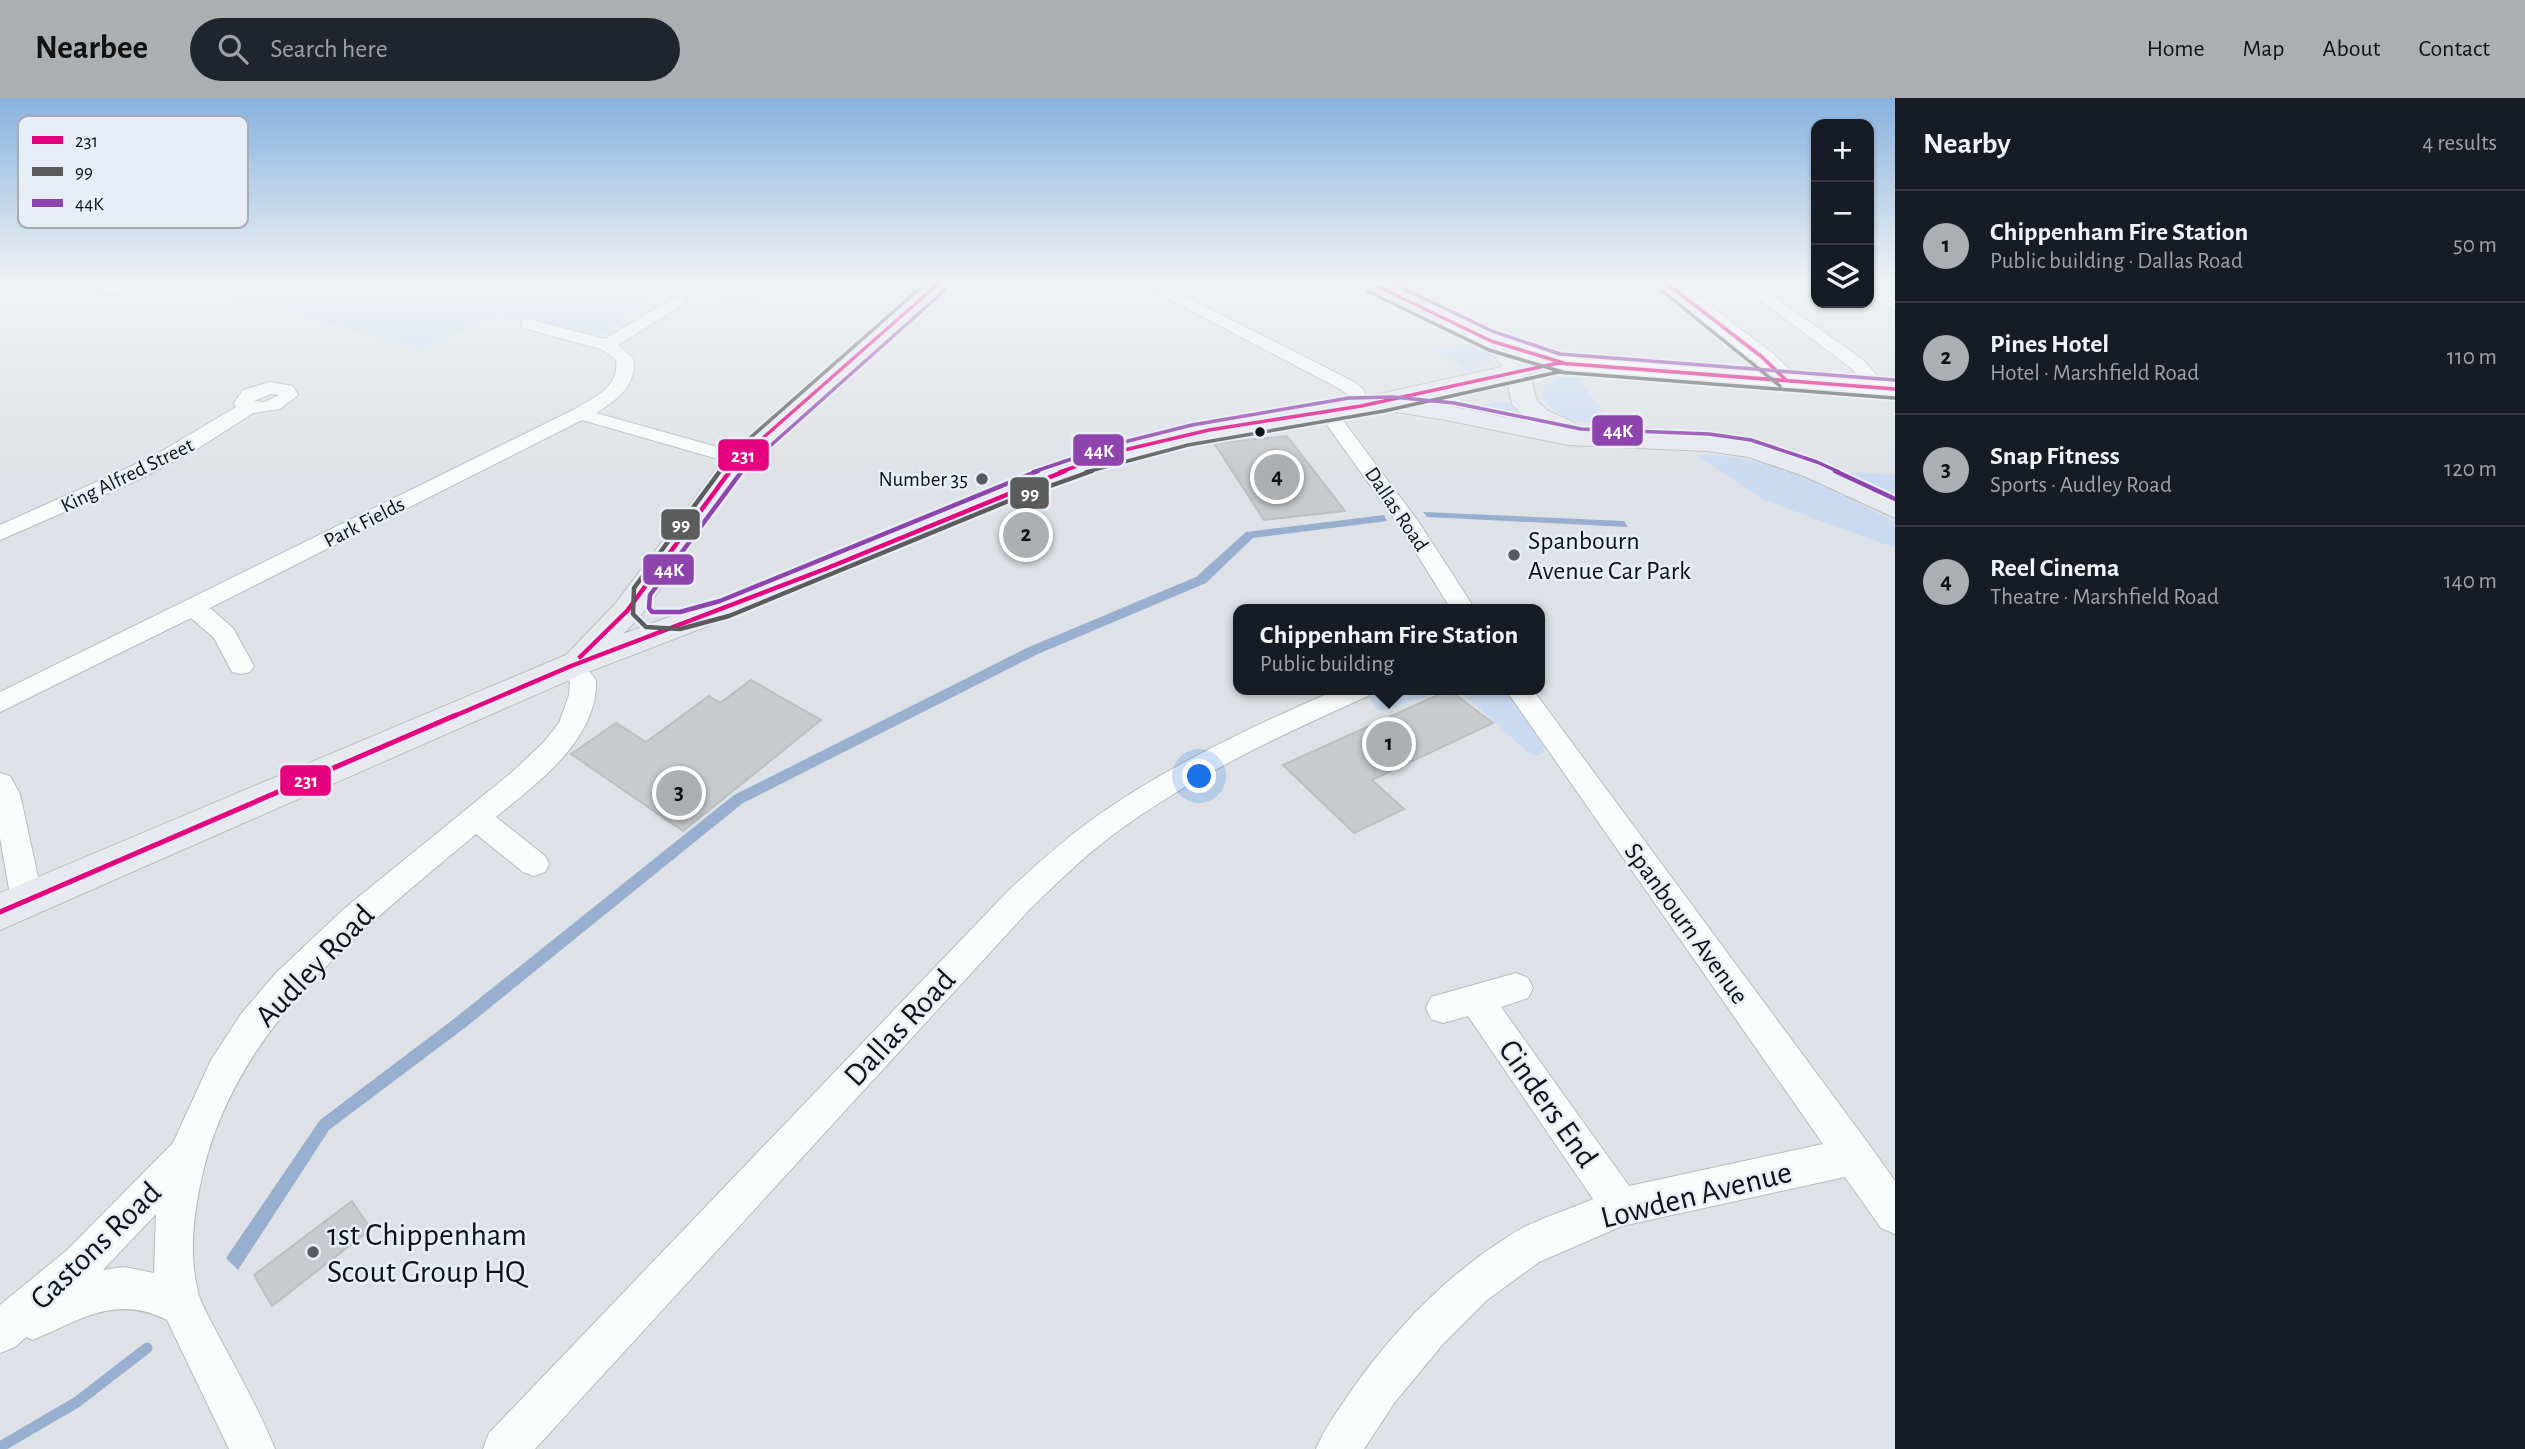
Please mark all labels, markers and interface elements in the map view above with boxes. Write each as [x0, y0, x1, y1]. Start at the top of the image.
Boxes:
search box [190, 18, 680, 81]
icon: search [214, 30, 252, 68]
text: Nearbee [35, 32, 148, 65]
text: Search here [270, 36, 388, 62]
text: Home [2147, 37, 2205, 61]
text: Map [2243, 37, 2285, 61]
text: About [2323, 37, 2380, 61]
text: Contact [2418, 37, 2490, 61]
legend [18, 116, 248, 228]
map controls [1811, 119, 1874, 308]
button: + [1811, 119, 1874, 182]
text: Nearby [1923, 129, 2011, 159]
text: 231 [75, 132, 98, 151]
text: 4 results [2422, 132, 2497, 155]
text: 99 [75, 163, 93, 182]
button: − [1811, 182, 1874, 245]
text: 44K [75, 195, 104, 214]
text: Chippenham Fire Station [1990, 219, 2248, 245]
text: 1 [1942, 234, 1950, 257]
text: 50 m [2453, 234, 2497, 257]
button: layers [1811, 245, 1874, 308]
text: Public building · Dallas Road [1990, 250, 2243, 273]
text: Pines Hotel [1990, 331, 2109, 357]
text: 2 [1941, 346, 1951, 369]
text: 110 m [2447, 346, 2497, 369]
text: Hotel · Marshfield Road [1990, 362, 2199, 385]
line badge: 44K [1591, 414, 1644, 447]
text: 44K [1603, 422, 1634, 441]
unlabelled marker [1253, 425, 1267, 439]
line badge: 44K [1072, 433, 1125, 467]
street label: King Alfred Street [57, 434, 197, 517]
line badge: 231 [717, 438, 770, 472]
text: 44K [1084, 442, 1115, 461]
text: Snap Fitness [1990, 443, 2120, 469]
text: 231 [731, 447, 755, 466]
pin: 4 [1254, 451, 1300, 503]
text: 3 [1941, 458, 1951, 481]
text: 120 m [2444, 458, 2497, 481]
street label: Dallas Road [1361, 463, 1432, 555]
place label: Number 35 [878, 469, 968, 490]
marker: Number 35 [974, 471, 990, 487]
text: Sports · Audley Road [1990, 474, 2172, 497]
line badge: 99 [1009, 476, 1050, 510]
text: 99 [1021, 485, 1039, 504]
street label: Park Fields [321, 493, 408, 552]
line badge: 99 [660, 508, 701, 541]
pin: 2 [1003, 509, 1049, 561]
text: 99 [672, 516, 690, 535]
place label: Spanbourn Avenue Car Park [1528, 528, 1691, 584]
marker: Spanbourn Avenue Car Park [1506, 547, 1522, 563]
line badge: 44K [642, 553, 695, 586]
text: Reel Cinema [1990, 555, 2119, 581]
text: 44K [654, 561, 685, 580]
text: 4 [1940, 570, 1952, 593]
text: 140 m [2444, 570, 2497, 593]
text: Theatre · Marshfield Road [1990, 586, 2219, 609]
popup [1233, 604, 1545, 695]
text: Chippenham Fire Station [1260, 622, 1518, 648]
text: Public building [1260, 653, 1394, 676]
pin: 1 [1366, 718, 1412, 770]
your location [1182, 759, 1216, 793]
line badge: 231 [279, 764, 332, 797]
pin: 3 [656, 767, 702, 819]
text: 231 [294, 772, 318, 791]
street label: Spanbourn Avenue [1619, 838, 1753, 1009]
street label: Audley Road [249, 898, 380, 1033]
street label: Dallas Road [838, 963, 962, 1092]
street label: Cinders End [1493, 1034, 1604, 1173]
street label: Lowden Avenue [1597, 1156, 1795, 1234]
street label: Gastons Road [24, 1176, 167, 1316]
place label: 1st Chippenham Scout Group HQ [327, 1219, 529, 1288]
marker: 1st Chippenham Scout Group HQ [305, 1244, 321, 1260]

